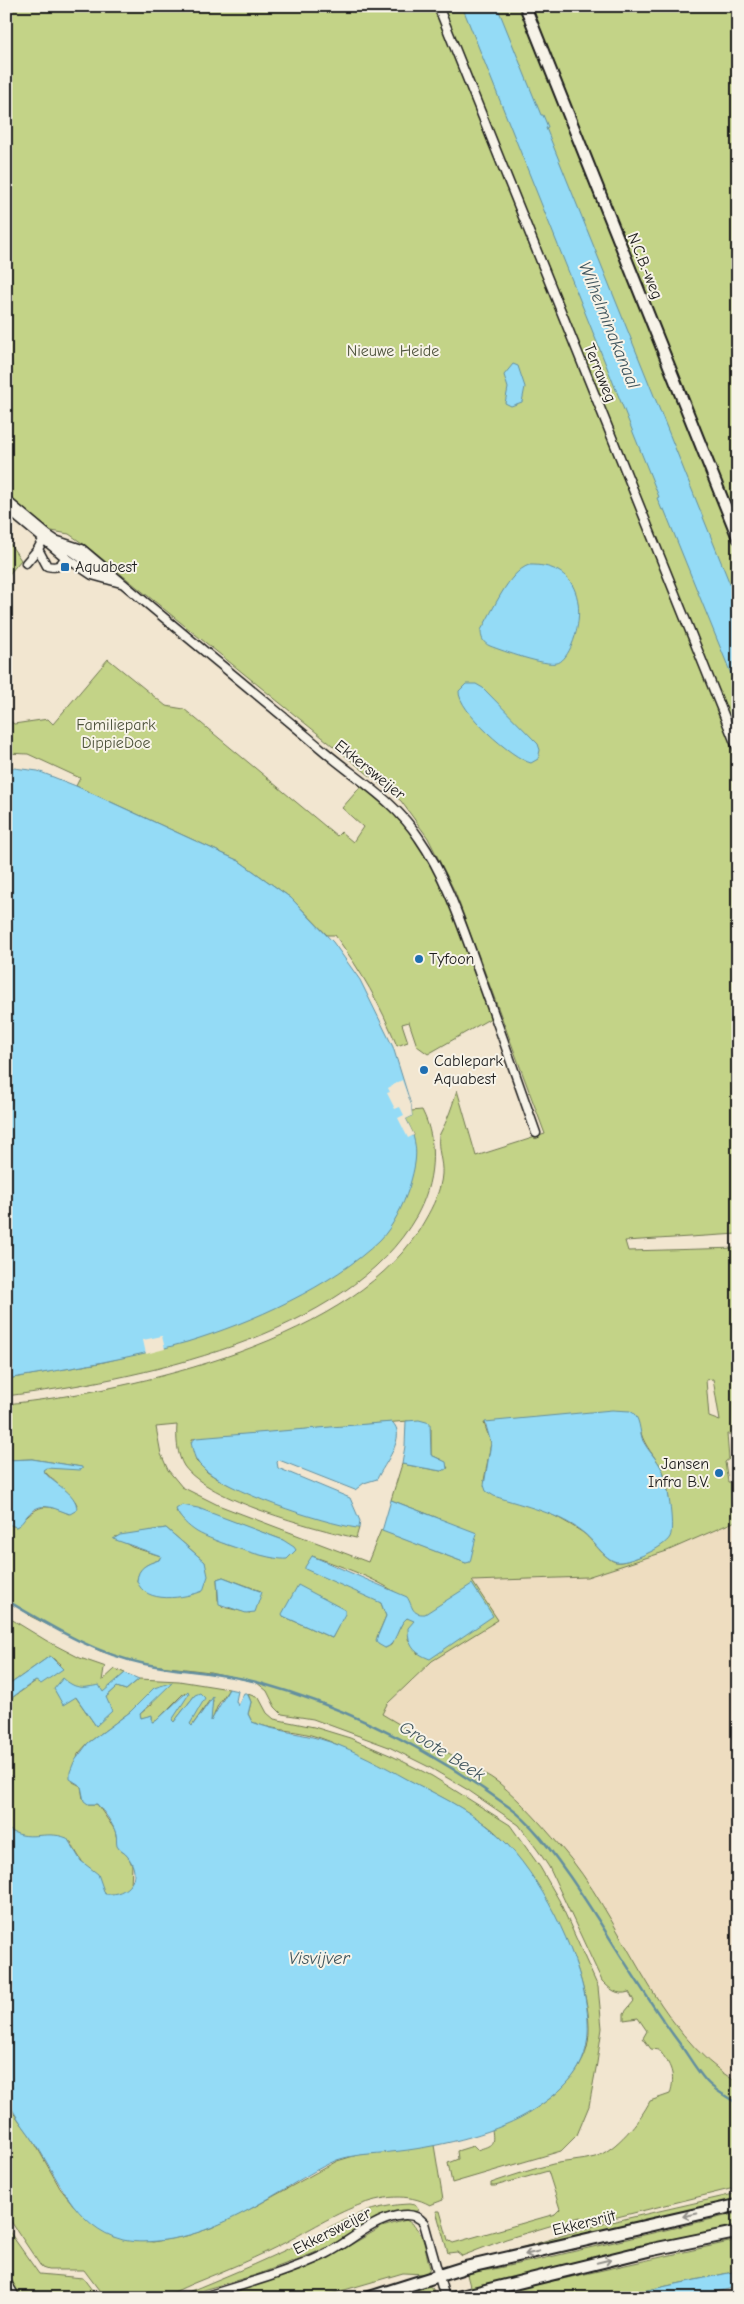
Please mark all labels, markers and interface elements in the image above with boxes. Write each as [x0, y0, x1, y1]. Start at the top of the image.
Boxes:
street label: N.C.B.-weg [624, 230, 666, 302]
water label: Wilhelminakanaal [574, 258, 644, 392]
street label: Terraweg [580, 341, 620, 405]
park label: Nieuwe Heide [347, 342, 439, 360]
place label: Aquabest [75, 558, 137, 576]
marker: Aquabest [59, 561, 71, 573]
park label: Familiepark DippieDoe [76, 716, 156, 752]
street label: Ekkersweijer [331, 736, 409, 804]
place label: Tyfoon [429, 950, 474, 968]
marker: Tyfoon [413, 953, 425, 965]
place label: Cablepark Aquabest [434, 1052, 503, 1088]
marker: Cablepark Aquabest [418, 1064, 430, 1076]
place label: Jansen Infra B.V. [648, 1455, 709, 1491]
marker: Jansen Infra B.V. [713, 1467, 725, 1479]
water label: Groote Beek [395, 1716, 489, 1786]
water label: Visvijver [288, 1948, 350, 1969]
street label: Ekkersweijer [290, 2203, 374, 2258]
street label: Ekkersrijt [551, 2206, 618, 2239]
one-way arrow [683, 2211, 699, 2220]
one-way arrow [525, 2249, 541, 2258]
one-way arrow [595, 2256, 611, 2265]

